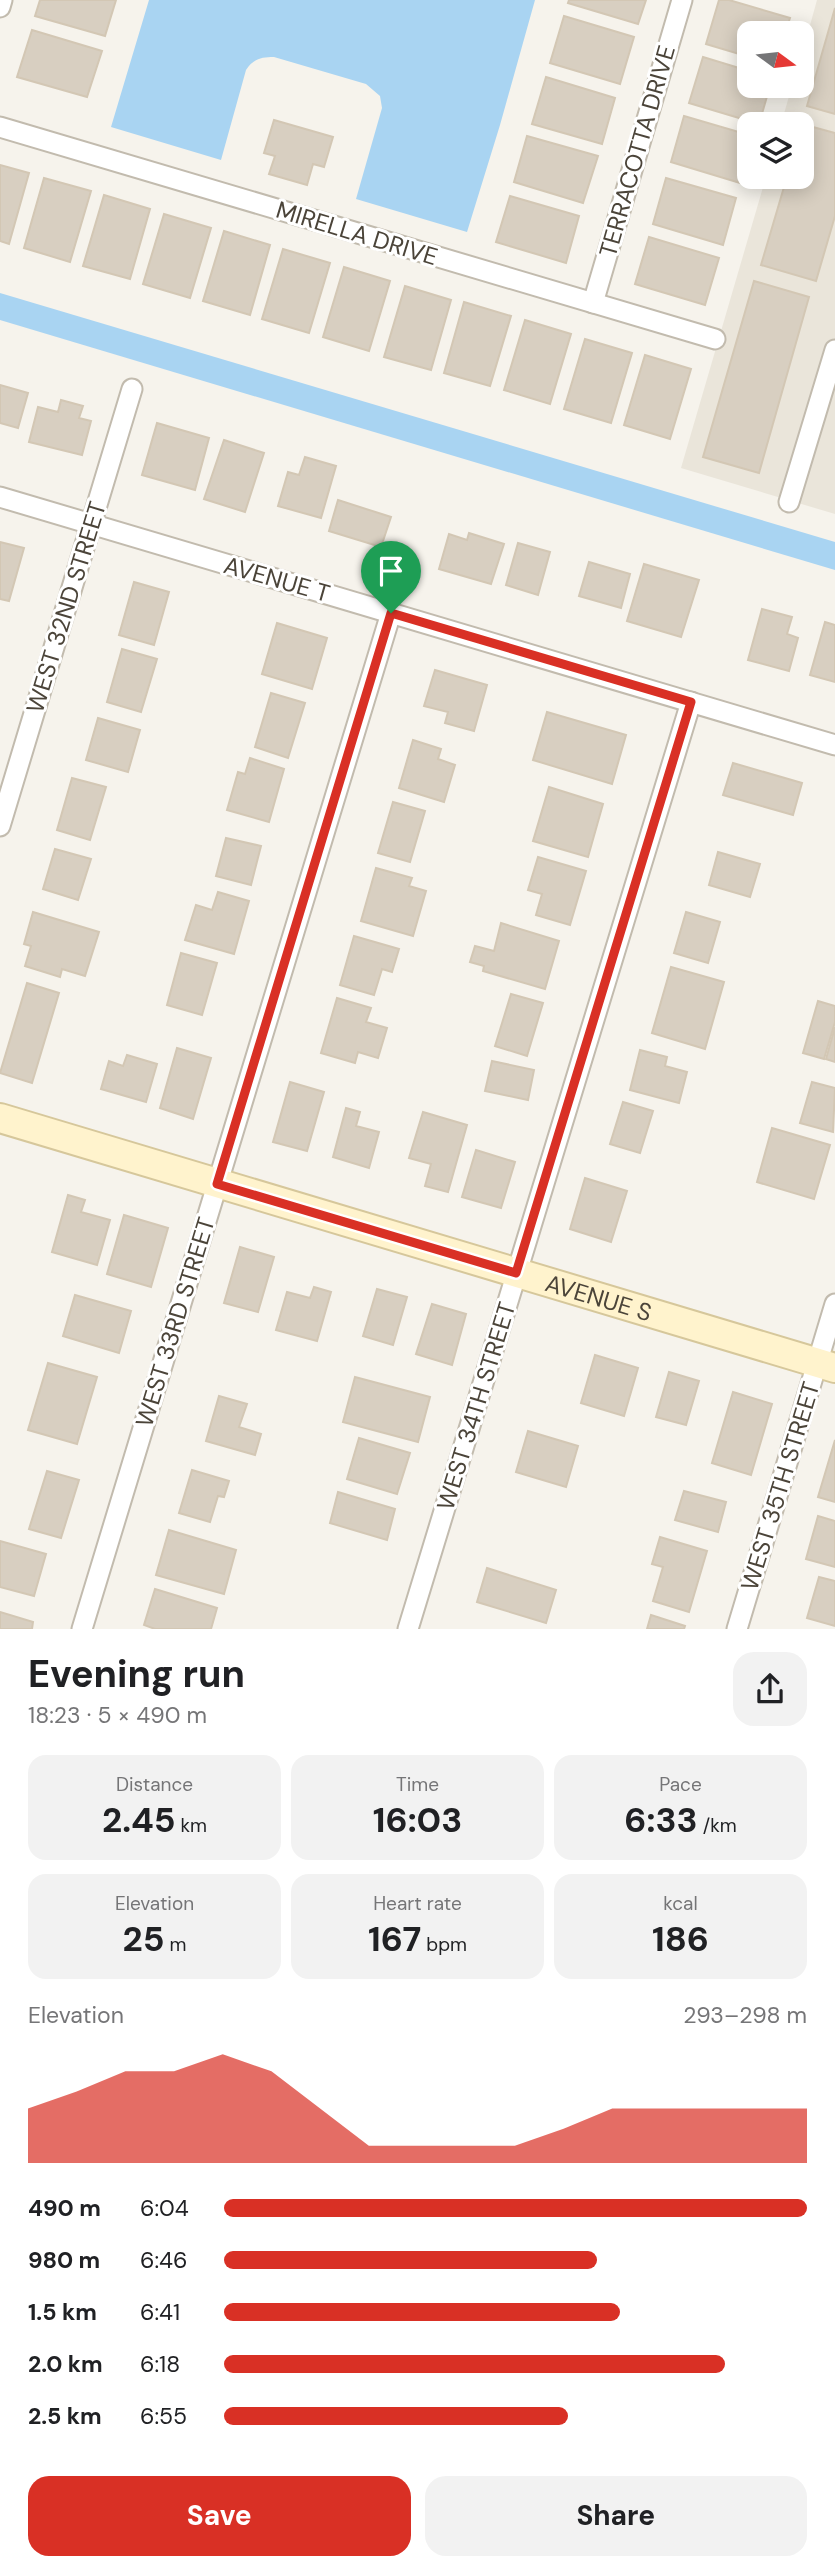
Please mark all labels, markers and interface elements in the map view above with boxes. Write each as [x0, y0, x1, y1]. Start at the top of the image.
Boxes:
north arrow [737, 21, 814, 98]
map controls [737, 21, 814, 189]
street label: TERRACOTTA DRIVE [592, 42, 682, 260]
button: layers [737, 112, 814, 189]
street label: MIRELLA DRIVE [273, 194, 441, 272]
street label: WEST 32ND STREET [19, 498, 113, 716]
pin [361, 541, 421, 613]
street label: AVENUE T [220, 549, 334, 609]
icon: arrive [372, 552, 410, 590]
street label: WEST 33RD STREET [128, 1213, 222, 1431]
street label: AVENUE S [542, 1267, 656, 1328]
street label: WEST 34TH STREET [430, 1298, 522, 1514]
street label: WEST 35TH STREET [734, 1378, 826, 1594]
text: Evening run [28, 1649, 245, 1699]
button: share [733, 1652, 807, 1726]
text: 18:23 · 5 × 490 m [28, 1700, 207, 1730]
text: Distance [116, 1772, 193, 1797]
text: Time [396, 1772, 439, 1797]
text: Pace [659, 1772, 702, 1797]
text: 2.45 [102, 1797, 175, 1843]
text: 16:03 [373, 1797, 462, 1843]
text: 6:33 [624, 1797, 698, 1843]
text: km [175, 1813, 207, 1838]
text: /km [698, 1813, 737, 1838]
text: Elevation [115, 1891, 194, 1916]
text: Heart rate [373, 1891, 462, 1916]
text: kcal [663, 1891, 698, 1916]
text: 25 [123, 1916, 164, 1962]
text: 167 [368, 1916, 421, 1962]
text: 186 [652, 1916, 709, 1962]
text: m [164, 1932, 186, 1957]
text: bpm [421, 1932, 467, 1957]
text: Elevation [28, 2000, 124, 2030]
text: 293–298 m [683, 2000, 807, 2030]
text: 490 m [28, 2193, 101, 2223]
text: 6:04 [140, 2193, 189, 2223]
text: 980 m [28, 2245, 100, 2275]
text: 6:46 [140, 2245, 188, 2275]
text: 1.5 km [28, 2297, 97, 2327]
text: 6:41 [140, 2297, 180, 2327]
text: 2.0 km [28, 2349, 103, 2379]
text: 6:18 [140, 2349, 180, 2379]
text: 2.5 km [28, 2401, 102, 2431]
text: 6:55 [140, 2401, 187, 2431]
button: Save [28, 2476, 411, 2556]
button: Share [425, 2476, 807, 2556]

